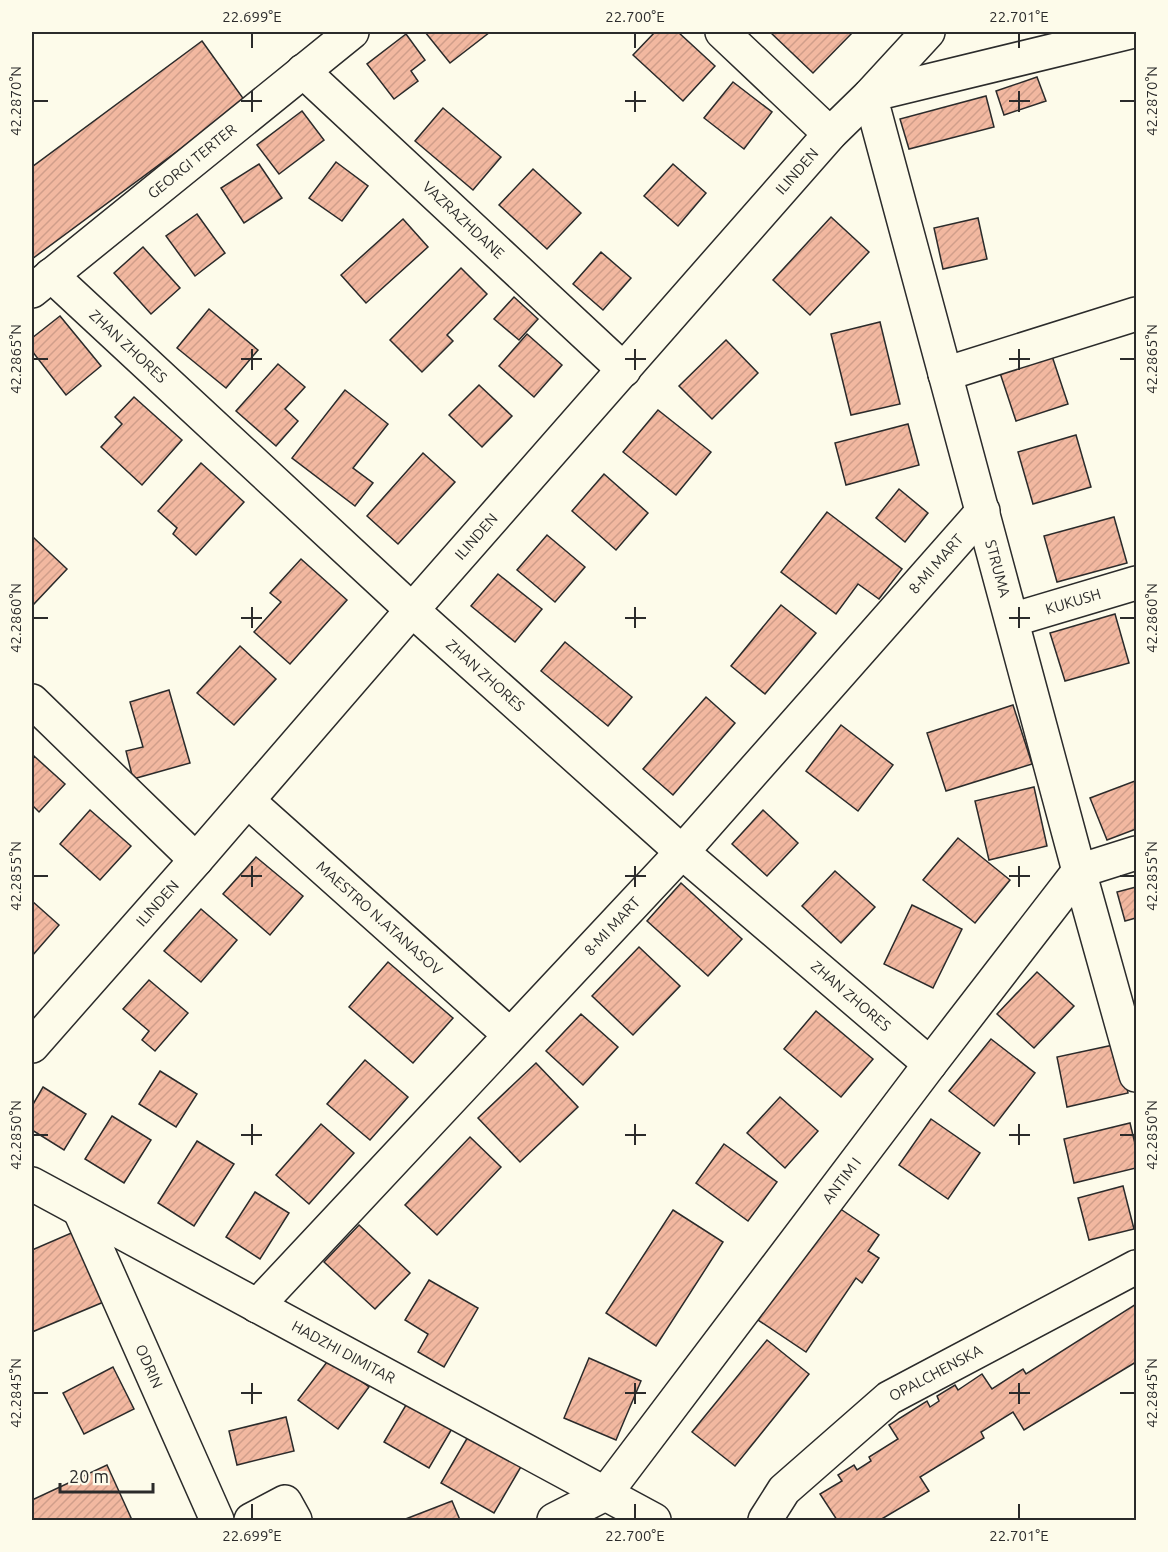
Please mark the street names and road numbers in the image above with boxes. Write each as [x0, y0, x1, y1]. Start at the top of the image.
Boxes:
street label: GEORGI TERTER [144, 120, 239, 202]
street label: ILINDEN [772, 145, 822, 198]
street label: VAZRAZHDANE [419, 178, 508, 262]
street label: ZHAN ZHORES [86, 306, 171, 386]
street label: ILINDEN [451, 510, 501, 563]
street label: 8-MI MART [905, 530, 967, 597]
street label: STRUMA [982, 538, 1014, 599]
street label: KUKUSH [1043, 585, 1103, 618]
street label: ZHAN ZHORES [443, 636, 528, 715]
street label: MAESTRO N.ATANASOV [313, 857, 446, 979]
street label: ILINDEN [132, 877, 182, 930]
street label: 8-MI MART [581, 893, 644, 959]
street label: ZHAN ZHORES [808, 957, 894, 1035]
street label: ANTIM I [819, 1154, 864, 1207]
street label: HADZHI DIMITAR [289, 1317, 398, 1387]
street label: OPALCHENSKA [886, 1341, 985, 1404]
street label: ODRIN [132, 1342, 166, 1391]

